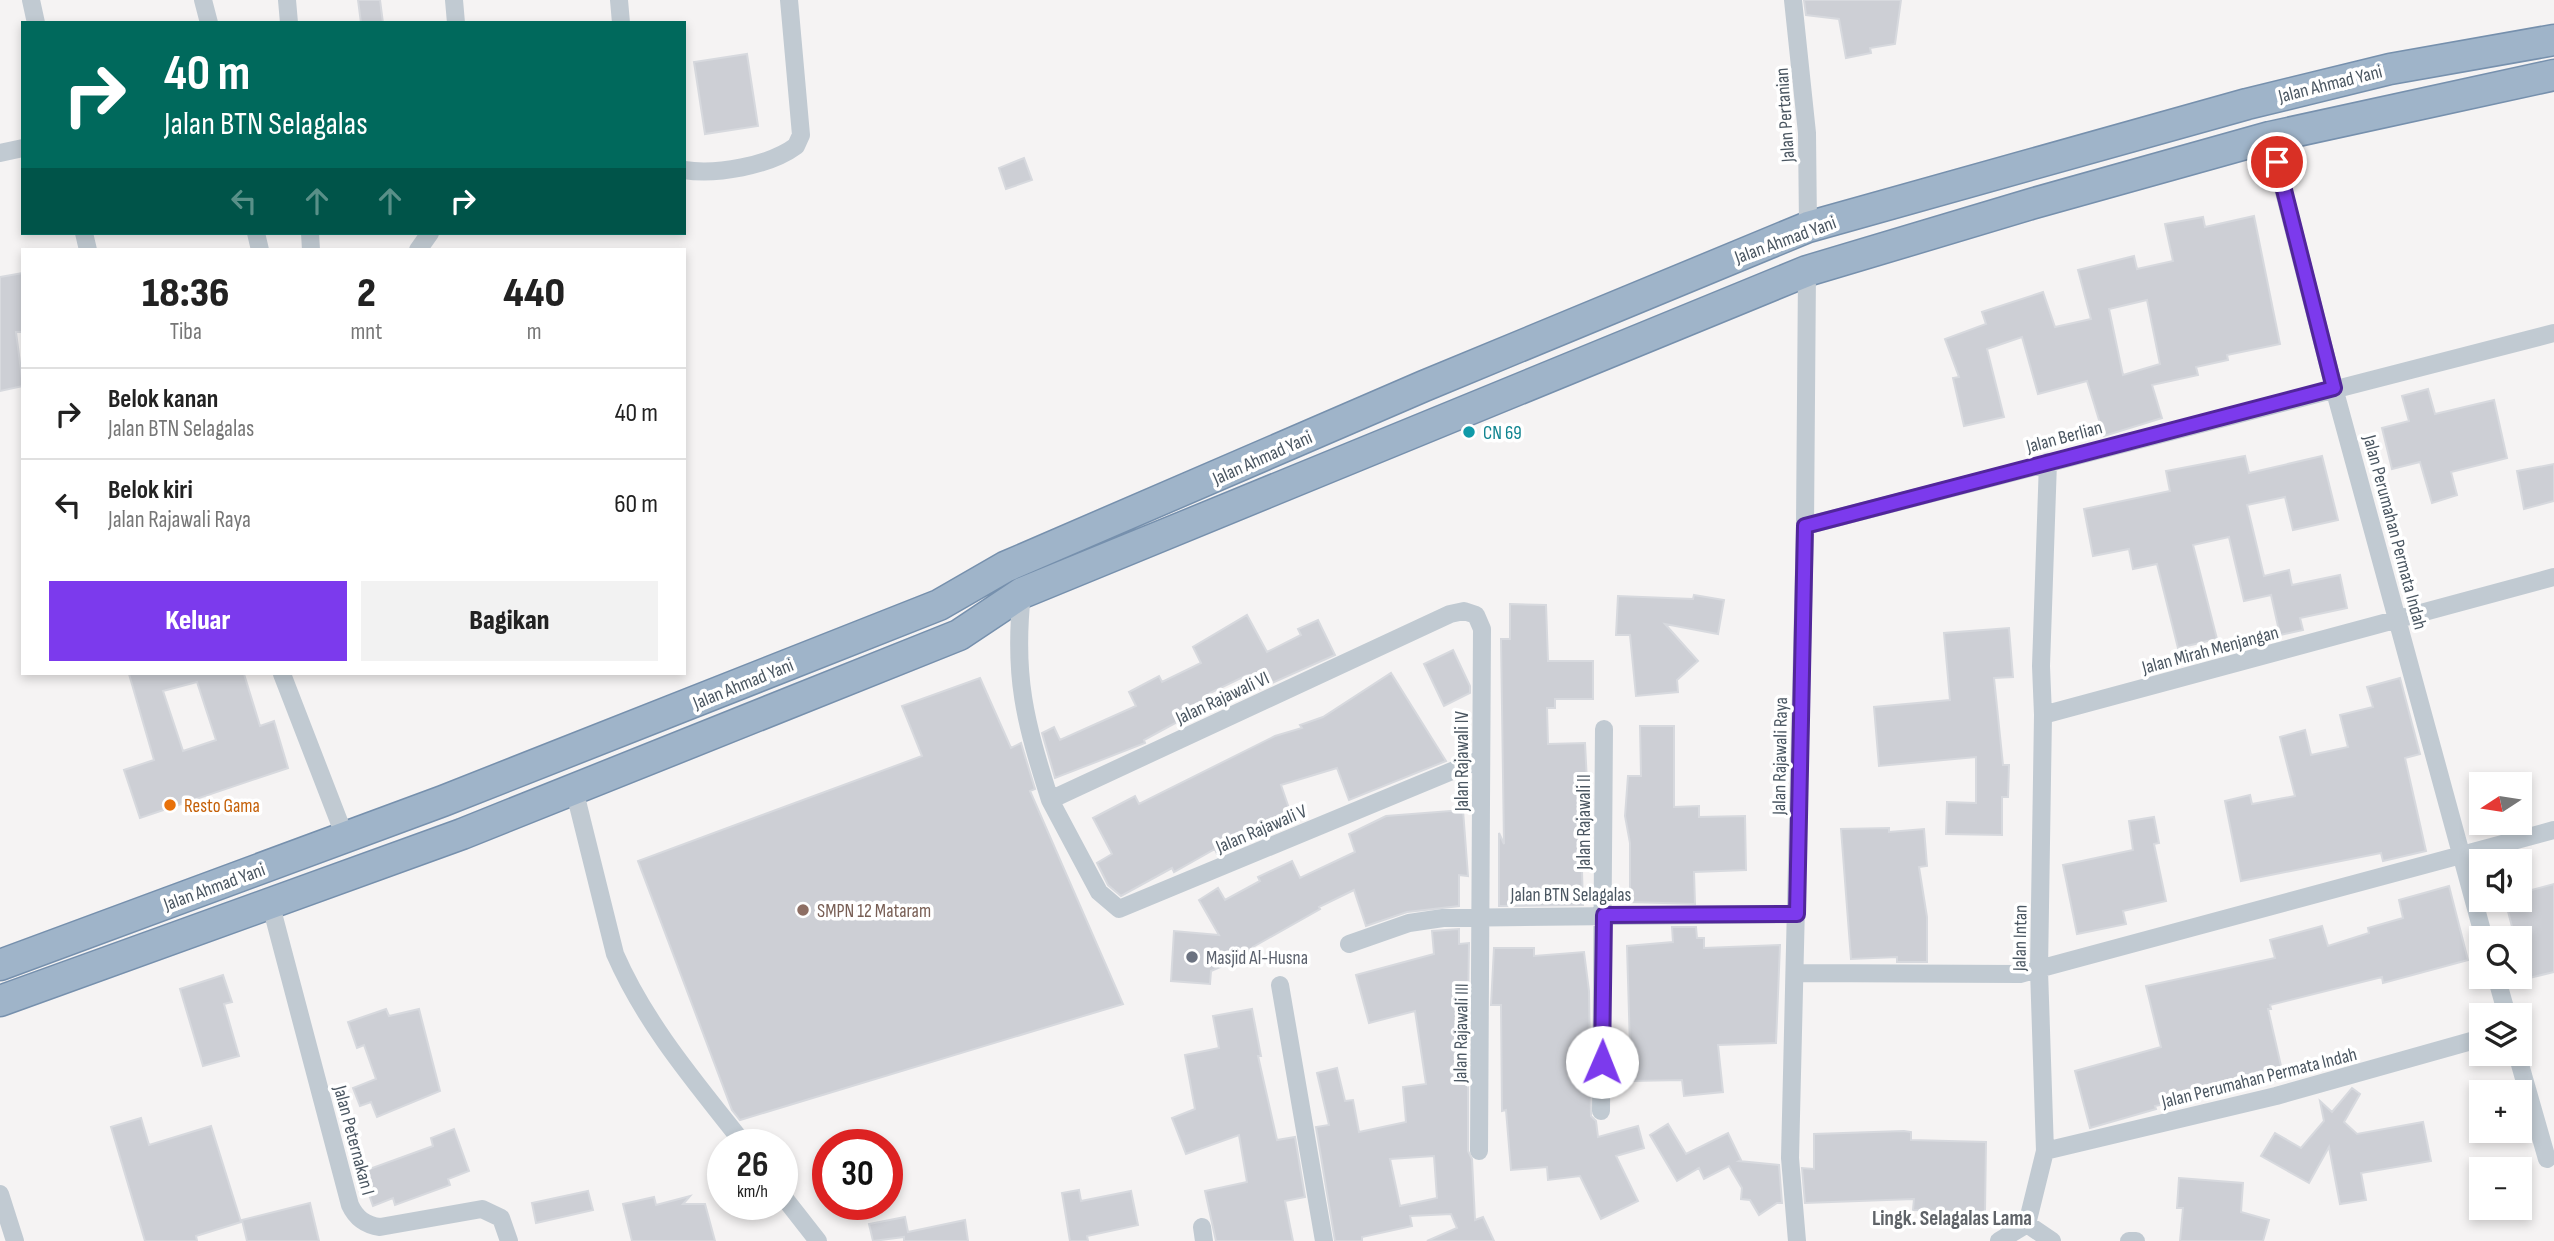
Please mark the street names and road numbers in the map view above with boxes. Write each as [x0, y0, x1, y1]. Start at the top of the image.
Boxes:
street label: Jalan Ahmad Yani [2275, 60, 2385, 109]
street label: Jalan Pertanian [1771, 67, 1800, 164]
street label: Jalan Ahmad Yani [1731, 211, 1839, 270]
street label: Jalan Berlian [2023, 416, 2105, 459]
street label: Jalan Ahmad Yani [1208, 426, 1316, 491]
street label: Jalan Perumahan Permata Indah [2357, 432, 2432, 632]
street label: Jalan Mirah Menjangan [2139, 621, 2281, 680]
street label: Jalan Ahmad Yani [689, 654, 797, 715]
street label: Jalan Rajawali VI [1171, 667, 1273, 730]
street label: Jalan Rajawali Raya [1768, 697, 1793, 816]
street label: Jalan Rajawali IV [1451, 710, 1474, 812]
street label: Jalan Rajawali II [1573, 774, 1596, 871]
street label: Jalan Rajawali V [1212, 800, 1311, 859]
street label: Jalan Ahmad Yani [160, 858, 268, 917]
street label: Jalan BTN Selagalas [1510, 884, 1632, 907]
street label: Jalan Intan [2008, 905, 2033, 972]
street label: Jalan Rajawali III [1449, 983, 1474, 1084]
street label: Jalan Perumahan Permata Indah [2158, 1043, 2359, 1114]
street label: Jalan Peternakan I [328, 1082, 379, 1198]

